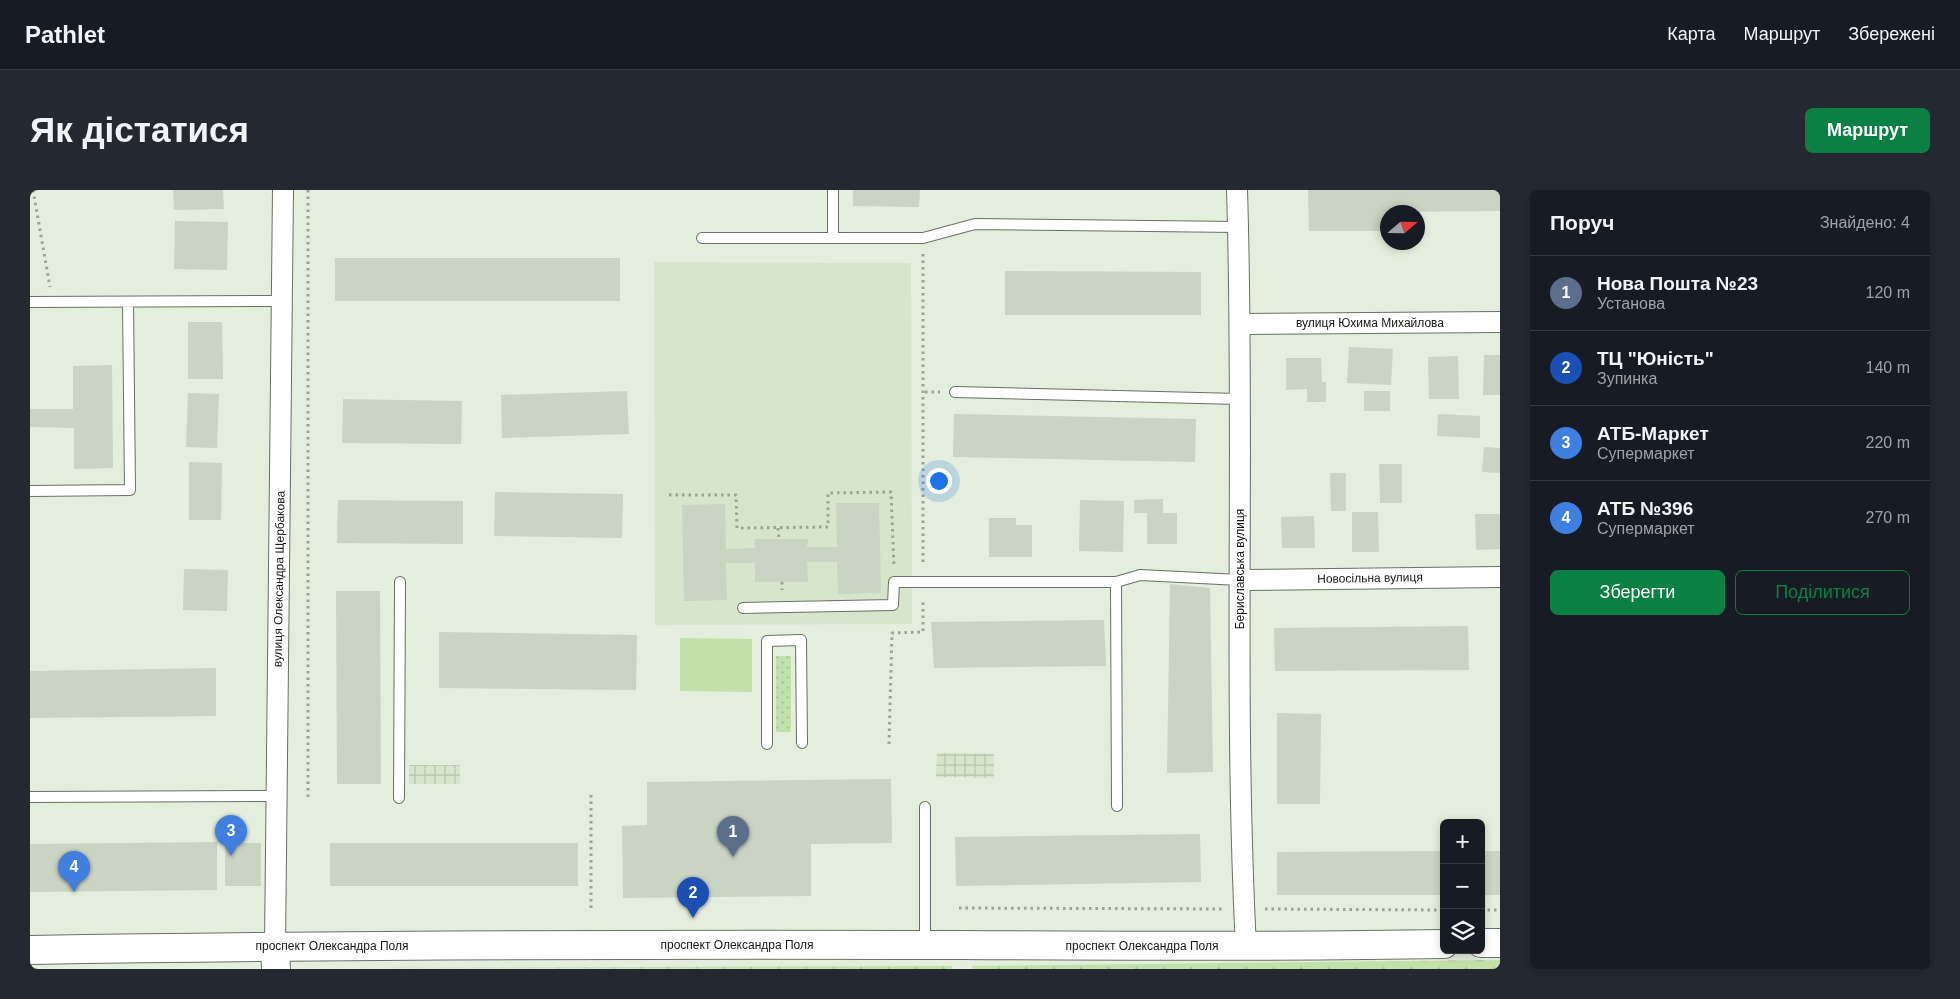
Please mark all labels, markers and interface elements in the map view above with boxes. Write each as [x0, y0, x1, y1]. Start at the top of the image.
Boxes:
text: Pathlet [25, 21, 105, 48]
text: Карта [1667, 24, 1715, 44]
text: Маршрут [1743, 24, 1820, 44]
text: Збережені [1848, 24, 1935, 44]
button: Маршрут [1805, 108, 1930, 153]
text: Як дістатися [30, 110, 249, 149]
north arrow [1380, 205, 1425, 250]
text: Поруч [1550, 211, 1614, 234]
text: Знайдено: 4 [1820, 214, 1910, 231]
text: Нова Пошта №23 [1597, 273, 1758, 294]
text: 1 [1562, 284, 1570, 301]
text: 120 m [1866, 284, 1910, 301]
text: Установа [1597, 295, 1665, 312]
street label: вулиця Юхима Михайлова [1296, 316, 1444, 330]
text: ТЦ "Юність" [1597, 348, 1714, 369]
text: 2 [1562, 359, 1570, 376]
text: 140 m [1866, 359, 1910, 376]
text: Зупинка [1597, 370, 1657, 387]
text: АТБ-Маркет [1597, 423, 1709, 444]
text: 3 [1562, 434, 1570, 451]
text: 220 m [1866, 434, 1910, 451]
text: Супермаркет [1597, 445, 1695, 462]
your location [926, 468, 952, 494]
street label: вулиця Олександра Щербакова [270, 490, 288, 667]
text: АТБ №396 [1597, 498, 1693, 519]
street label: Бериславська вулиця [1233, 509, 1247, 629]
text: 4 [1562, 509, 1570, 526]
text: 270 m [1866, 509, 1910, 526]
text: Супермаркет [1597, 520, 1695, 537]
street label: Новосільна вулиця [1317, 570, 1423, 586]
button: Зберегти [1550, 570, 1725, 615]
button: Поділитися [1735, 570, 1910, 615]
pin: 3 [215, 815, 247, 856]
pin: 1 [717, 816, 749, 857]
map controls [1440, 819, 1485, 954]
button: + [1440, 819, 1485, 864]
pin: 4 [58, 851, 90, 892]
button: − [1440, 864, 1485, 909]
pin: 2 [677, 877, 709, 918]
button: layers [1440, 909, 1485, 954]
street label: проспект Олександра Поля [660, 938, 814, 952]
street label: проспект Олександра Поля [255, 939, 409, 953]
street label: проспект Олександра Поля [1065, 939, 1219, 953]

